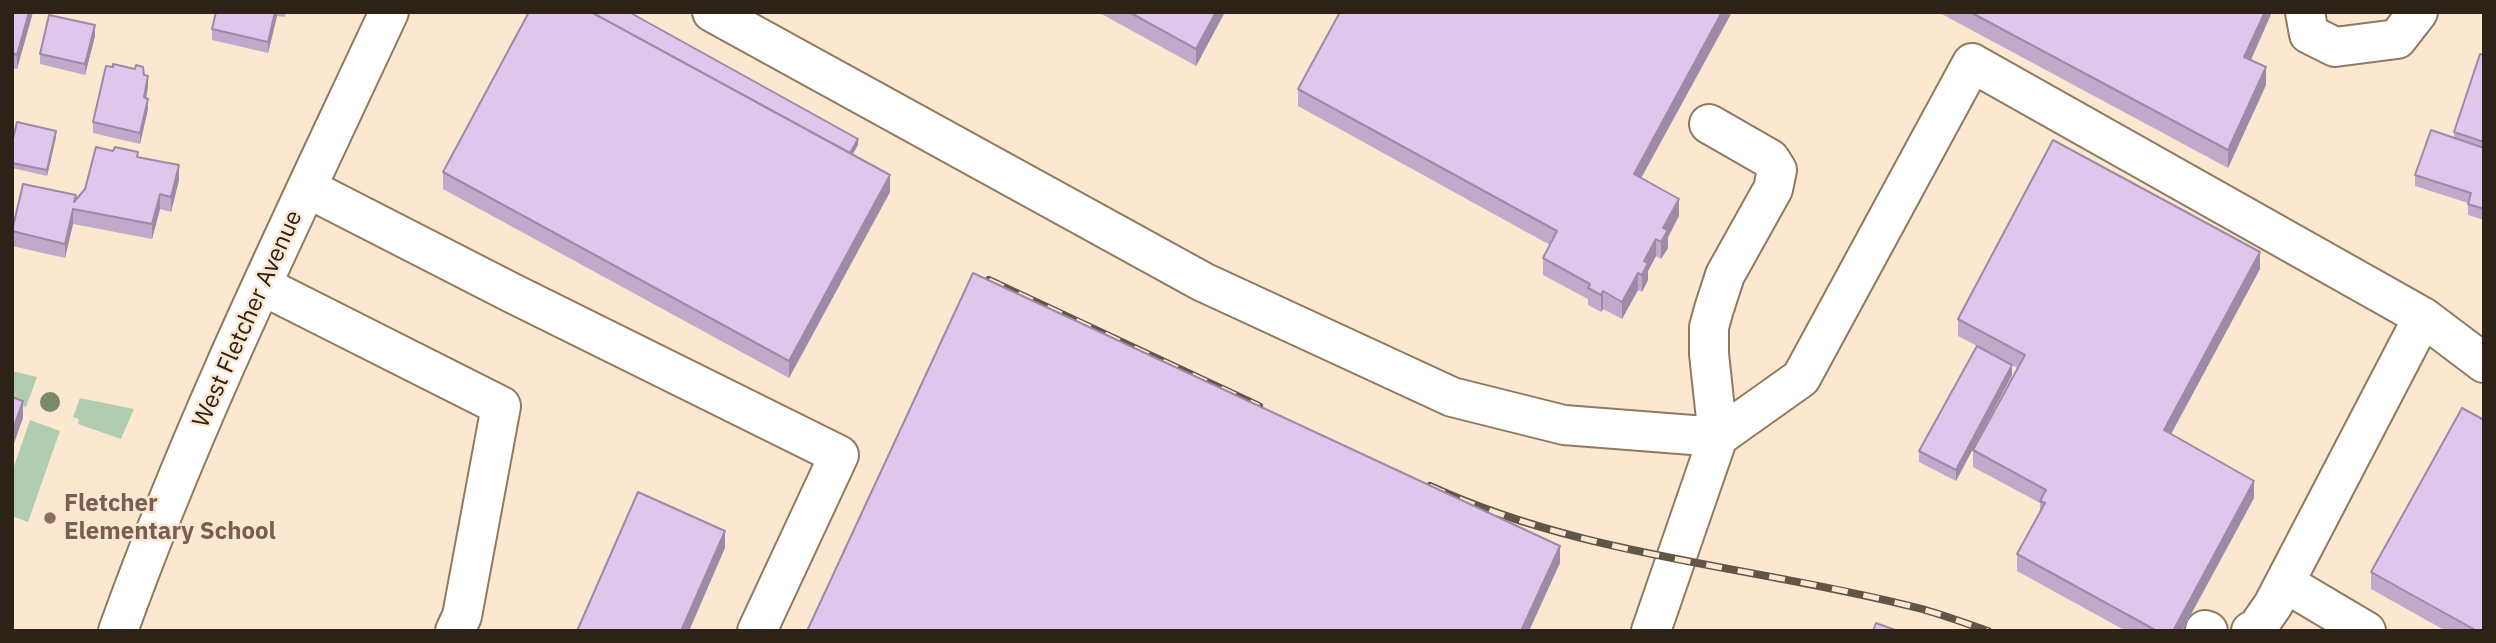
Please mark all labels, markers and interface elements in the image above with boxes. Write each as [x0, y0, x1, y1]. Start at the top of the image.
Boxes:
street label: West Fletcher Avenue [187, 206, 309, 432]
place label: Fletcher Elementary School [64, 490, 276, 546]
marker: Fletcher Elementary School [42, 510, 58, 526]

